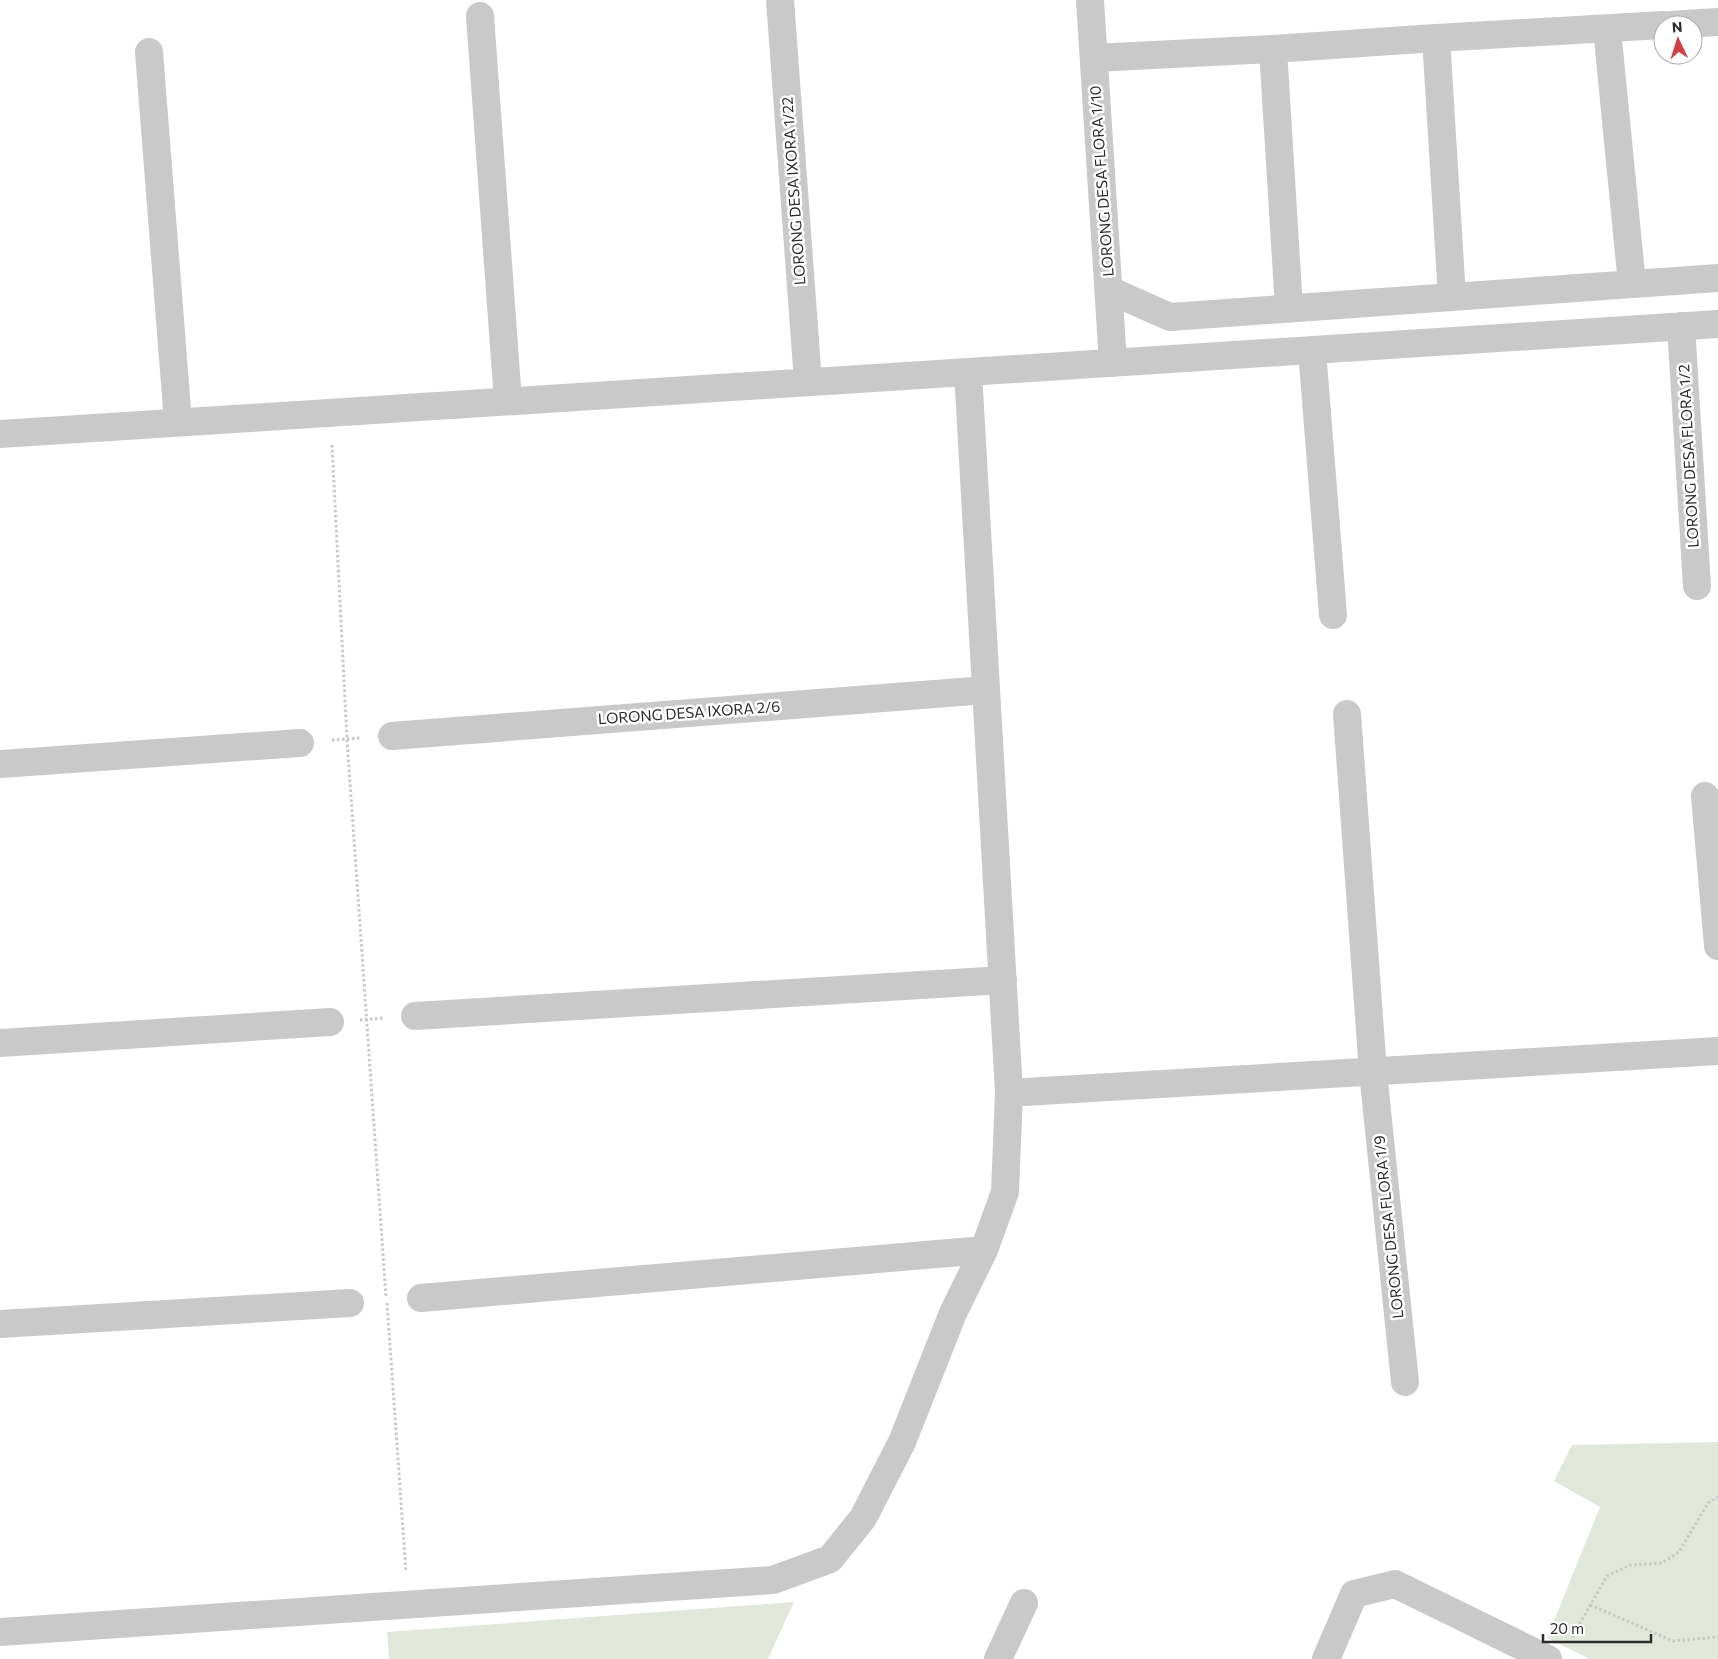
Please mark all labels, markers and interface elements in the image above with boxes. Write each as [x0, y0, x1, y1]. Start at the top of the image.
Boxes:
north arrow [1653, 15, 1703, 65]
text: N [1671, 18, 1683, 35]
street label: LORONG DESA FLORA 1/10 [1085, 85, 1117, 277]
street label: LORONG DESA IXORA 1/22 [777, 96, 809, 286]
street label: LORONG DESA FLORA 1/2 [1674, 364, 1702, 548]
street label: LORONG DESA IXORA 2/6 [597, 697, 781, 727]
street label: LORONG DESA FLORA 1/9 [1369, 1135, 1407, 1320]
scale bar [1543, 1612, 1650, 1644]
text: 20 m [1550, 1619, 1584, 1637]

